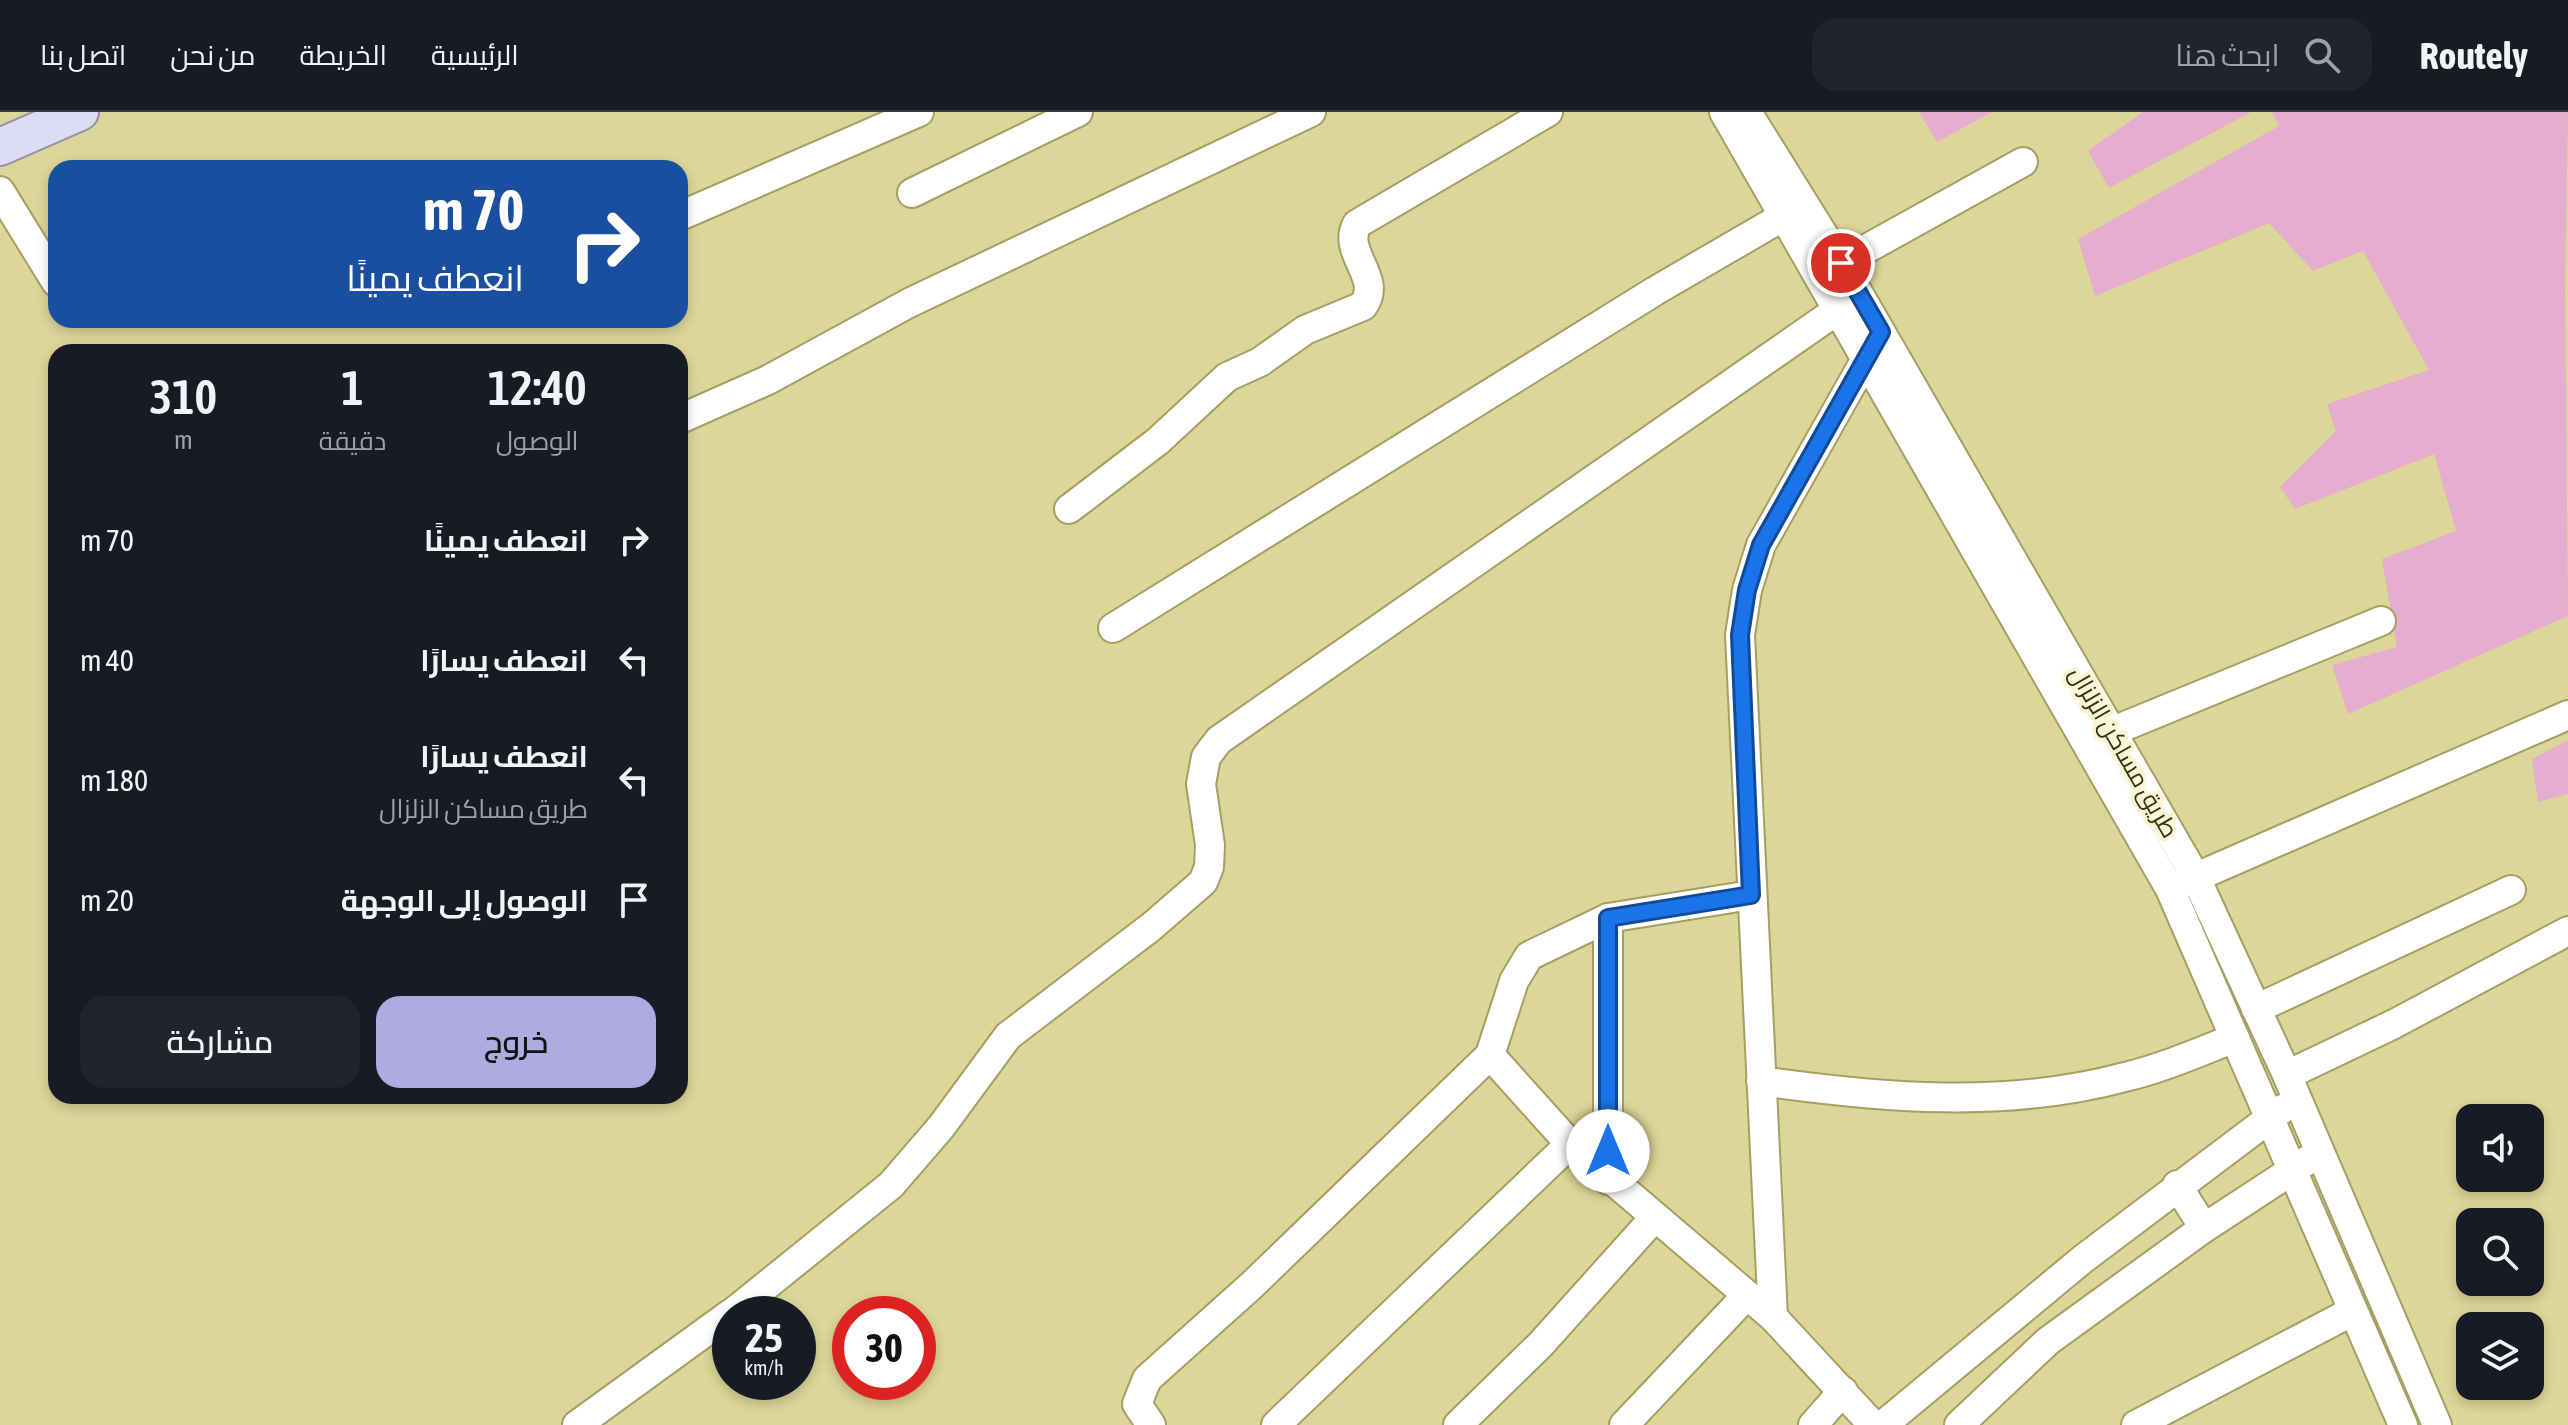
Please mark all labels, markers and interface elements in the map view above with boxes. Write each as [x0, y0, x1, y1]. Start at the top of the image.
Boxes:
search box [1812, 19, 2372, 91]
icon: search [2300, 33, 2344, 77]
text: Routely [2420, 34, 2528, 77]
text: ابحث هنا [2175, 38, 2280, 72]
text: اتصل بنا [40, 39, 126, 71]
text: من نحن [170, 39, 256, 71]
text: الخريطة [300, 39, 387, 71]
text: الرئيسية [431, 39, 519, 71]
text: 70 m [423, 178, 524, 242]
icon: right [552, 192, 656, 296]
pin [1807, 229, 1875, 297]
icon: arrive [1819, 241, 1863, 285]
text: انعطف يمينًا [346, 257, 524, 299]
text: 1 [341, 360, 364, 415]
text: 12:40 [488, 360, 587, 415]
text: 310 [149, 369, 217, 424]
text: m [174, 425, 193, 455]
text: دقيقة [319, 426, 386, 456]
text: الوصول [496, 426, 579, 456]
icon: right [612, 518, 656, 562]
text: 70 m [80, 523, 134, 557]
text: انعطف يمينًا [424, 523, 588, 557]
icon: left [612, 638, 656, 682]
text: 40 m [80, 643, 134, 677]
text: انعطف يسارًا [420, 643, 588, 677]
street label: طريق مساكن الزلزال [2062, 662, 2184, 843]
text: انعطف يسارًا [420, 739, 588, 773]
icon: left [612, 758, 656, 802]
text: 180 m [80, 763, 148, 797]
text: طريق مساكن الزلزال [379, 794, 588, 824]
icon: arrive [612, 878, 656, 922]
text: 20 m [80, 883, 134, 917]
text: الوصول إلى الوجهة [341, 883, 588, 917]
button: مشاركة [80, 996, 360, 1088]
button: خروج [376, 996, 656, 1088]
map controls [2456, 1104, 2544, 1400]
button: sound [2456, 1104, 2544, 1192]
position arrow [1566, 1109, 1650, 1193]
button: search [2456, 1208, 2544, 1296]
speed limit sign: 30 [832, 1296, 936, 1400]
button: layers [2456, 1312, 2544, 1400]
text: 25 [745, 1315, 783, 1360]
text: km/h [744, 1356, 784, 1379]

